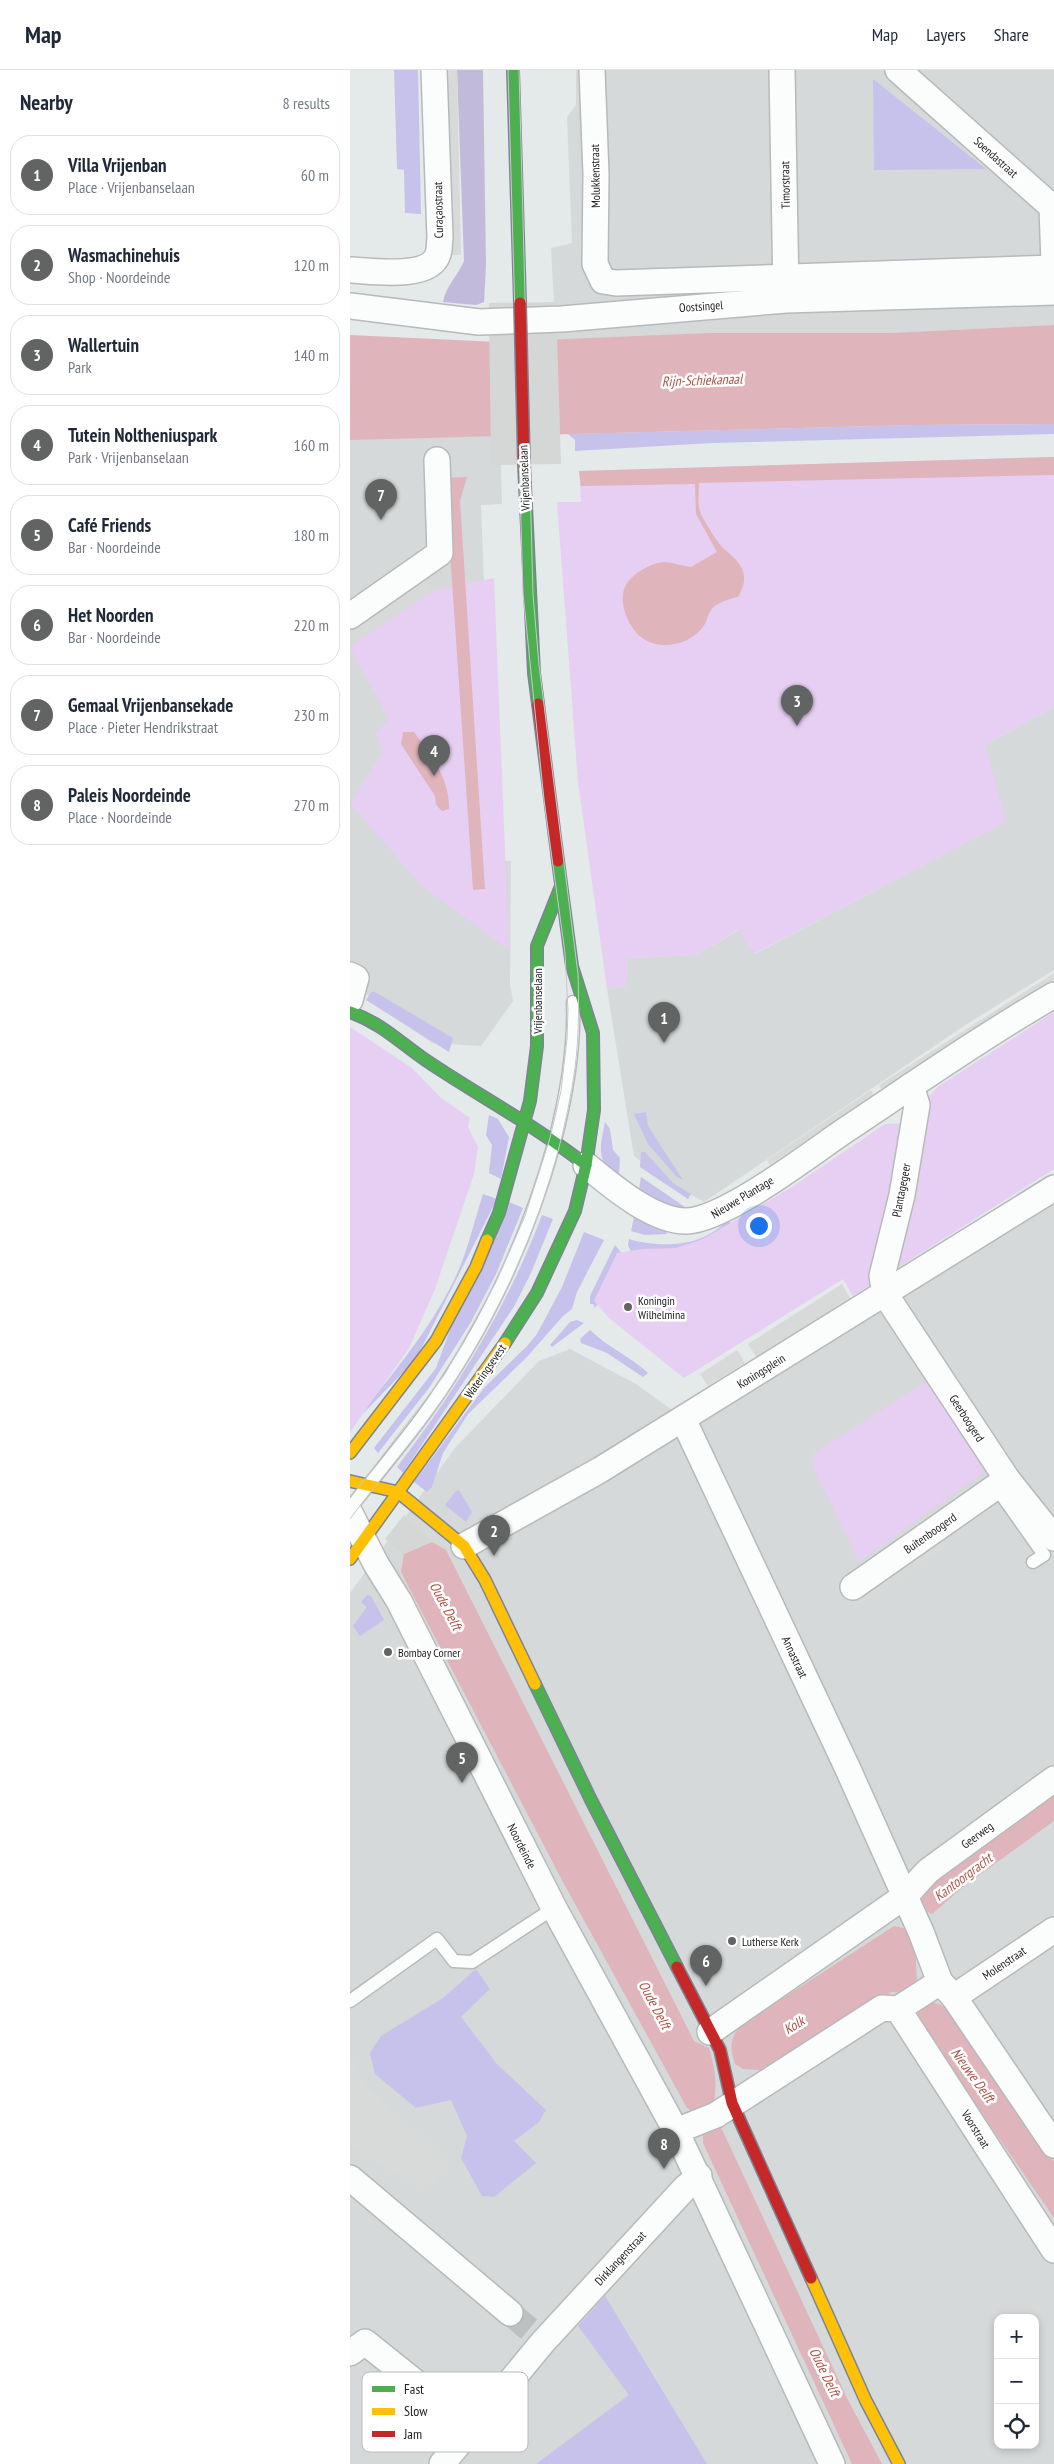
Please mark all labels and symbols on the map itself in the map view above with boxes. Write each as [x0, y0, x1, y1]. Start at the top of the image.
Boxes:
street label: Soendastraat [971, 133, 1022, 181]
street label: Molukkenstraat [587, 143, 603, 208]
street label: Timorstraat [777, 160, 793, 209]
street label: Curaçaostraat [430, 181, 446, 238]
street label: Oostsingel [679, 297, 724, 315]
water label: Rijn-Schiekanaal [661, 370, 744, 390]
street label: Vrijenbanselaan [515, 445, 533, 512]
pin: 7 [365, 479, 397, 520]
pin: 3 [781, 685, 813, 726]
pin: 4 [418, 735, 450, 776]
street label: Vrijenbanselaan [530, 968, 545, 1035]
pin: 1 [648, 1002, 680, 1043]
street label: Plantagegeer [888, 1161, 914, 1218]
street label: Nieuwe Plantage [708, 1172, 776, 1222]
your location [746, 1213, 772, 1239]
place label: Koningin Wilhelmina [638, 1293, 685, 1322]
marker: Koningin Wilhelmina [622, 1301, 634, 1313]
street label: Wateringsevest [461, 1340, 510, 1401]
street label: Koningsplein [734, 1350, 788, 1392]
street label: Geerboogerd [946, 1392, 988, 1444]
street label: Buitenboogerd [901, 1509, 959, 1557]
pin: 2 [478, 1515, 510, 1556]
water label: Oude Delft [426, 1579, 467, 1635]
street label: Annastraat [779, 1634, 812, 1681]
place label: Bombay Corner [398, 1645, 461, 1660]
marker: Bombay Corner [382, 1646, 394, 1658]
pin: 5 [446, 1742, 478, 1783]
street label: Geerweg [958, 1818, 996, 1852]
street label: Noordeinde [504, 1821, 540, 1871]
water label: Kantoorgracht [930, 1848, 997, 1905]
place label: Lutherse Kerk [742, 1934, 799, 1949]
marker: Lutherse Kerk [726, 1935, 738, 1947]
street label: Molenstraat [979, 1943, 1029, 1983]
pin: 6 [690, 1945, 722, 1986]
water label: Oude Delft [635, 1978, 676, 2034]
water label: Kolk [780, 2011, 809, 2038]
water label: Nieuwe Delft [947, 2044, 1000, 2108]
street label: Voorstraat [958, 2106, 994, 2151]
pin: 8 [648, 2128, 680, 2169]
street label: Dirklangenstraat [591, 2227, 649, 2288]
water label: Oude Delft [805, 2345, 845, 2401]
legend [362, 2372, 528, 2452]
text: Fast [404, 2380, 424, 2398]
text: Slow [404, 2402, 428, 2420]
text: Jam [403, 2425, 422, 2443]

